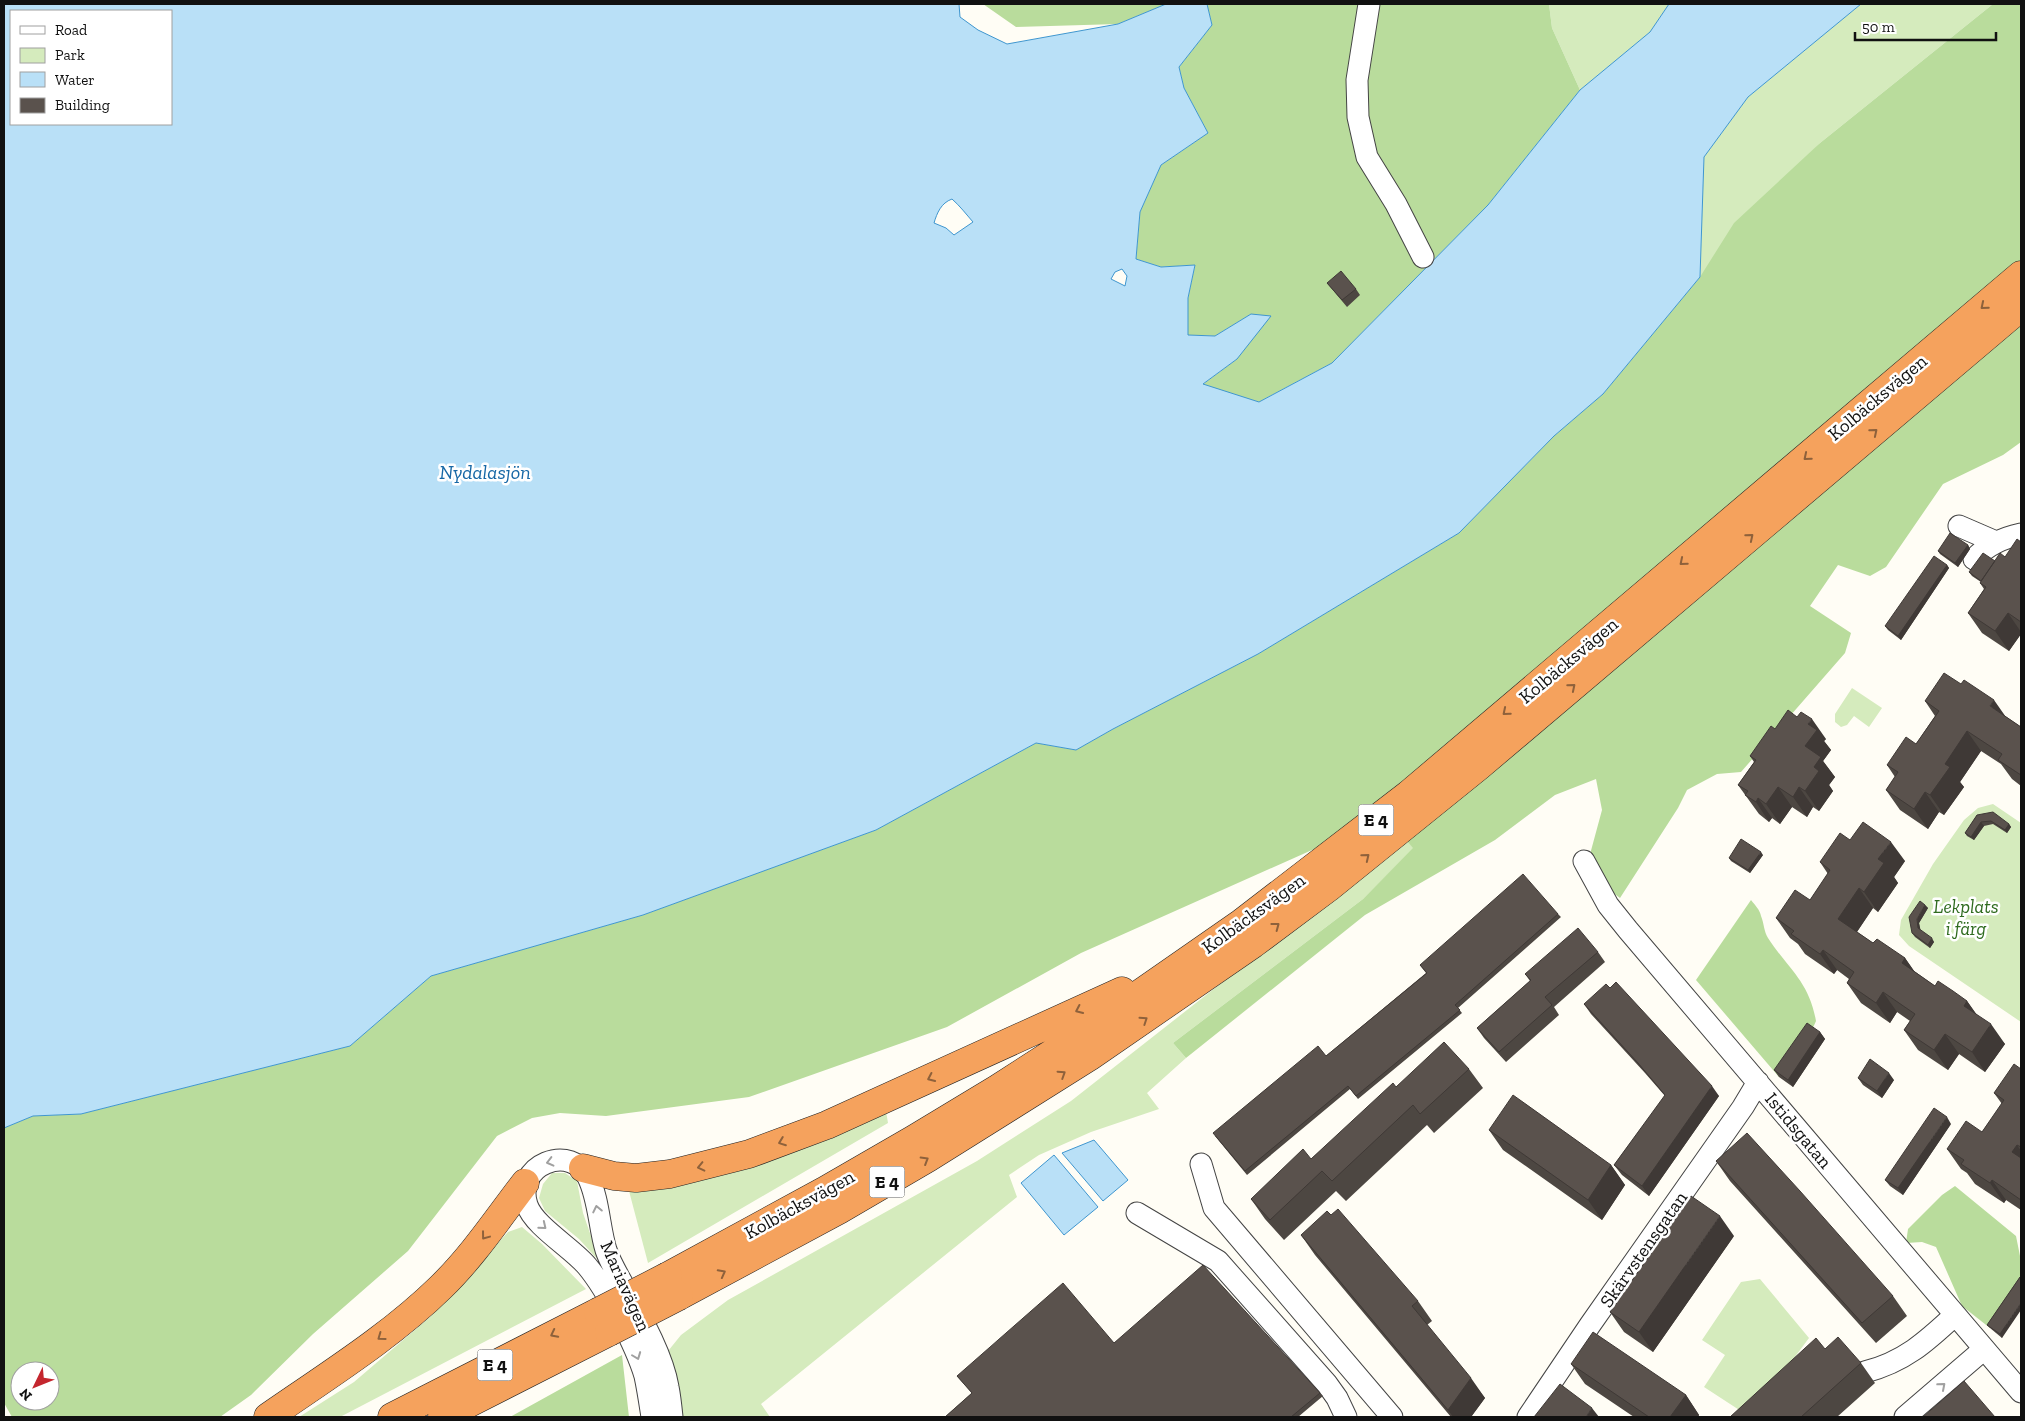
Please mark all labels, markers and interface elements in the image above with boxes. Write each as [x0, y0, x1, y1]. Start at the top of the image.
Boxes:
legend [10, 10, 172, 125]
scale bar [1855, 10, 1996, 42]
text: 50 m [1862, 18, 1895, 36]
text: Road [55, 21, 88, 39]
text: Park [55, 46, 85, 64]
text: Water [55, 71, 95, 89]
text: Building [55, 96, 110, 114]
one-way arrow [1981, 301, 1990, 309]
street label: Kolbäcksvägen [1823, 349, 1932, 445]
one-way arrow [1868, 430, 1877, 438]
one-way arrow [1804, 451, 1813, 460]
water label: Nydalasjön [439, 460, 531, 484]
one-way arrow [1744, 533, 1753, 542]
one-way arrow [1680, 556, 1689, 565]
street label: Kolbäcksvägen [1514, 612, 1623, 708]
one-way arrow [1567, 684, 1576, 693]
one-way arrow [1503, 707, 1512, 715]
road number: E 4 [1358, 804, 1394, 836]
one-way arrow [1360, 855, 1369, 863]
street label: Kolbäcksvägen [1197, 868, 1309, 959]
park label: Lekplats i färg [1933, 895, 1999, 940]
one-way arrow [1270, 923, 1280, 932]
one-way arrow [1075, 1004, 1084, 1015]
one-way arrow [1138, 1017, 1147, 1026]
one-way arrow [1057, 1070, 1066, 1080]
one-way arrow [927, 1072, 936, 1083]
street label: Istidsgatan [1760, 1088, 1837, 1173]
one-way arrow [778, 1135, 787, 1146]
one-way arrow [546, 1156, 555, 1167]
one-way arrow [919, 1156, 928, 1166]
one-way arrow [697, 1161, 706, 1172]
street label: Kolbäcksvägen [740, 1165, 858, 1244]
road number: E 4 [870, 1166, 904, 1198]
street label: Skärvstensgatan [1595, 1187, 1692, 1312]
one-way arrow [592, 1204, 603, 1213]
one-way arrow [537, 1220, 546, 1228]
one-way arrow [482, 1230, 490, 1239]
street label: Mariavägen [595, 1237, 656, 1335]
one-way arrow [716, 1269, 725, 1279]
one-way arrow [550, 1328, 559, 1338]
one-way arrow [377, 1331, 387, 1340]
road number: E 4 [478, 1350, 512, 1380]
one-way arrow [631, 1351, 641, 1360]
north arrow [10, 1361, 60, 1411]
one-way arrow [1936, 1382, 1945, 1391]
text: N [16, 1385, 36, 1404]

